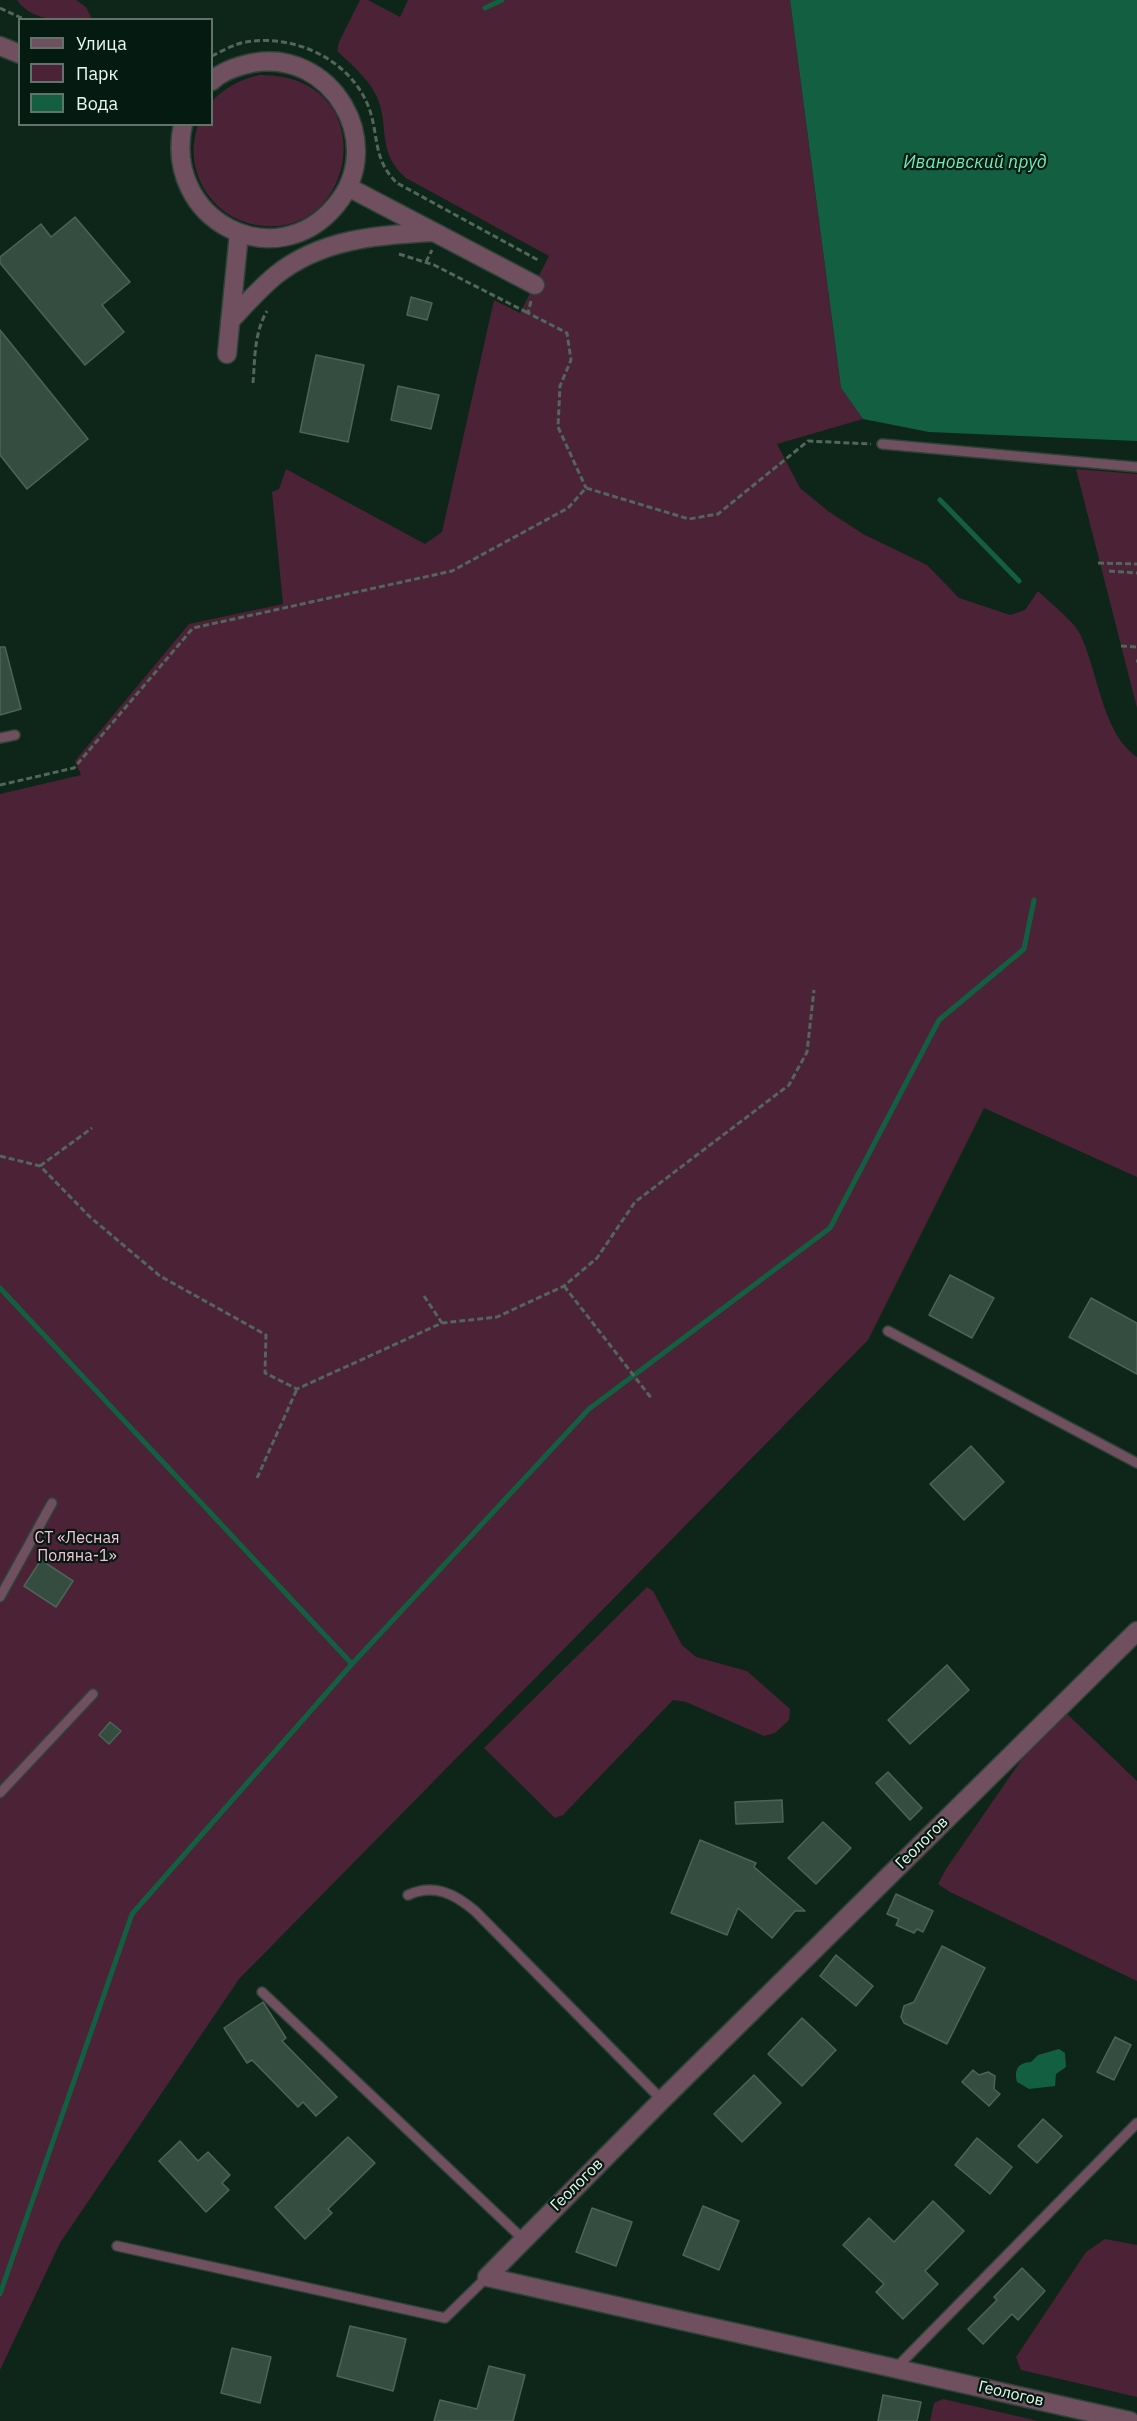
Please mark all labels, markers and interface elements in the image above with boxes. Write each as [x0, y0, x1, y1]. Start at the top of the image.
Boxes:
legend [18, 18, 213, 126]
text: Улица [76, 32, 127, 55]
text: Парк [76, 62, 118, 85]
text: Вода [76, 92, 118, 115]
water label: Ивановский пруд [903, 152, 1047, 174]
park label: СТ «Лесная Поляна-1» [34, 1528, 120, 1566]
street label: Геологов [892, 1813, 952, 1873]
street label: Геологов [547, 2155, 607, 2215]
street label: Геологов [976, 2377, 1046, 2411]

